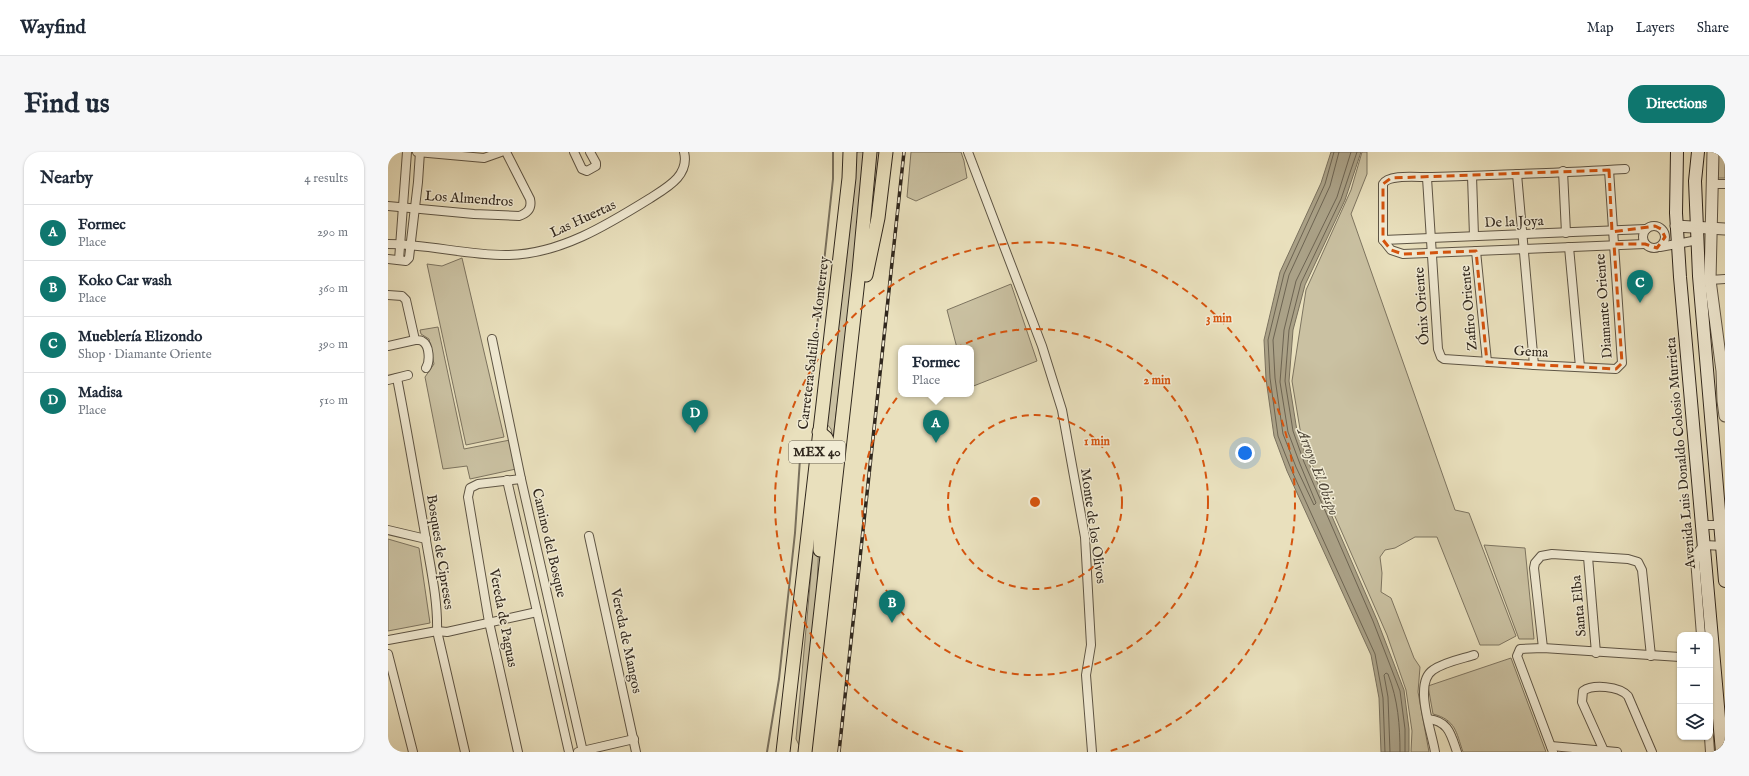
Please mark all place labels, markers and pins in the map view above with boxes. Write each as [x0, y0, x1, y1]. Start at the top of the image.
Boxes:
pin: C [1627, 270, 1653, 303]
pin: D [682, 400, 708, 433]
pin: A [923, 410, 949, 443]
centre of rings [1028, 495, 1042, 509]
pin: B [879, 590, 905, 623]

